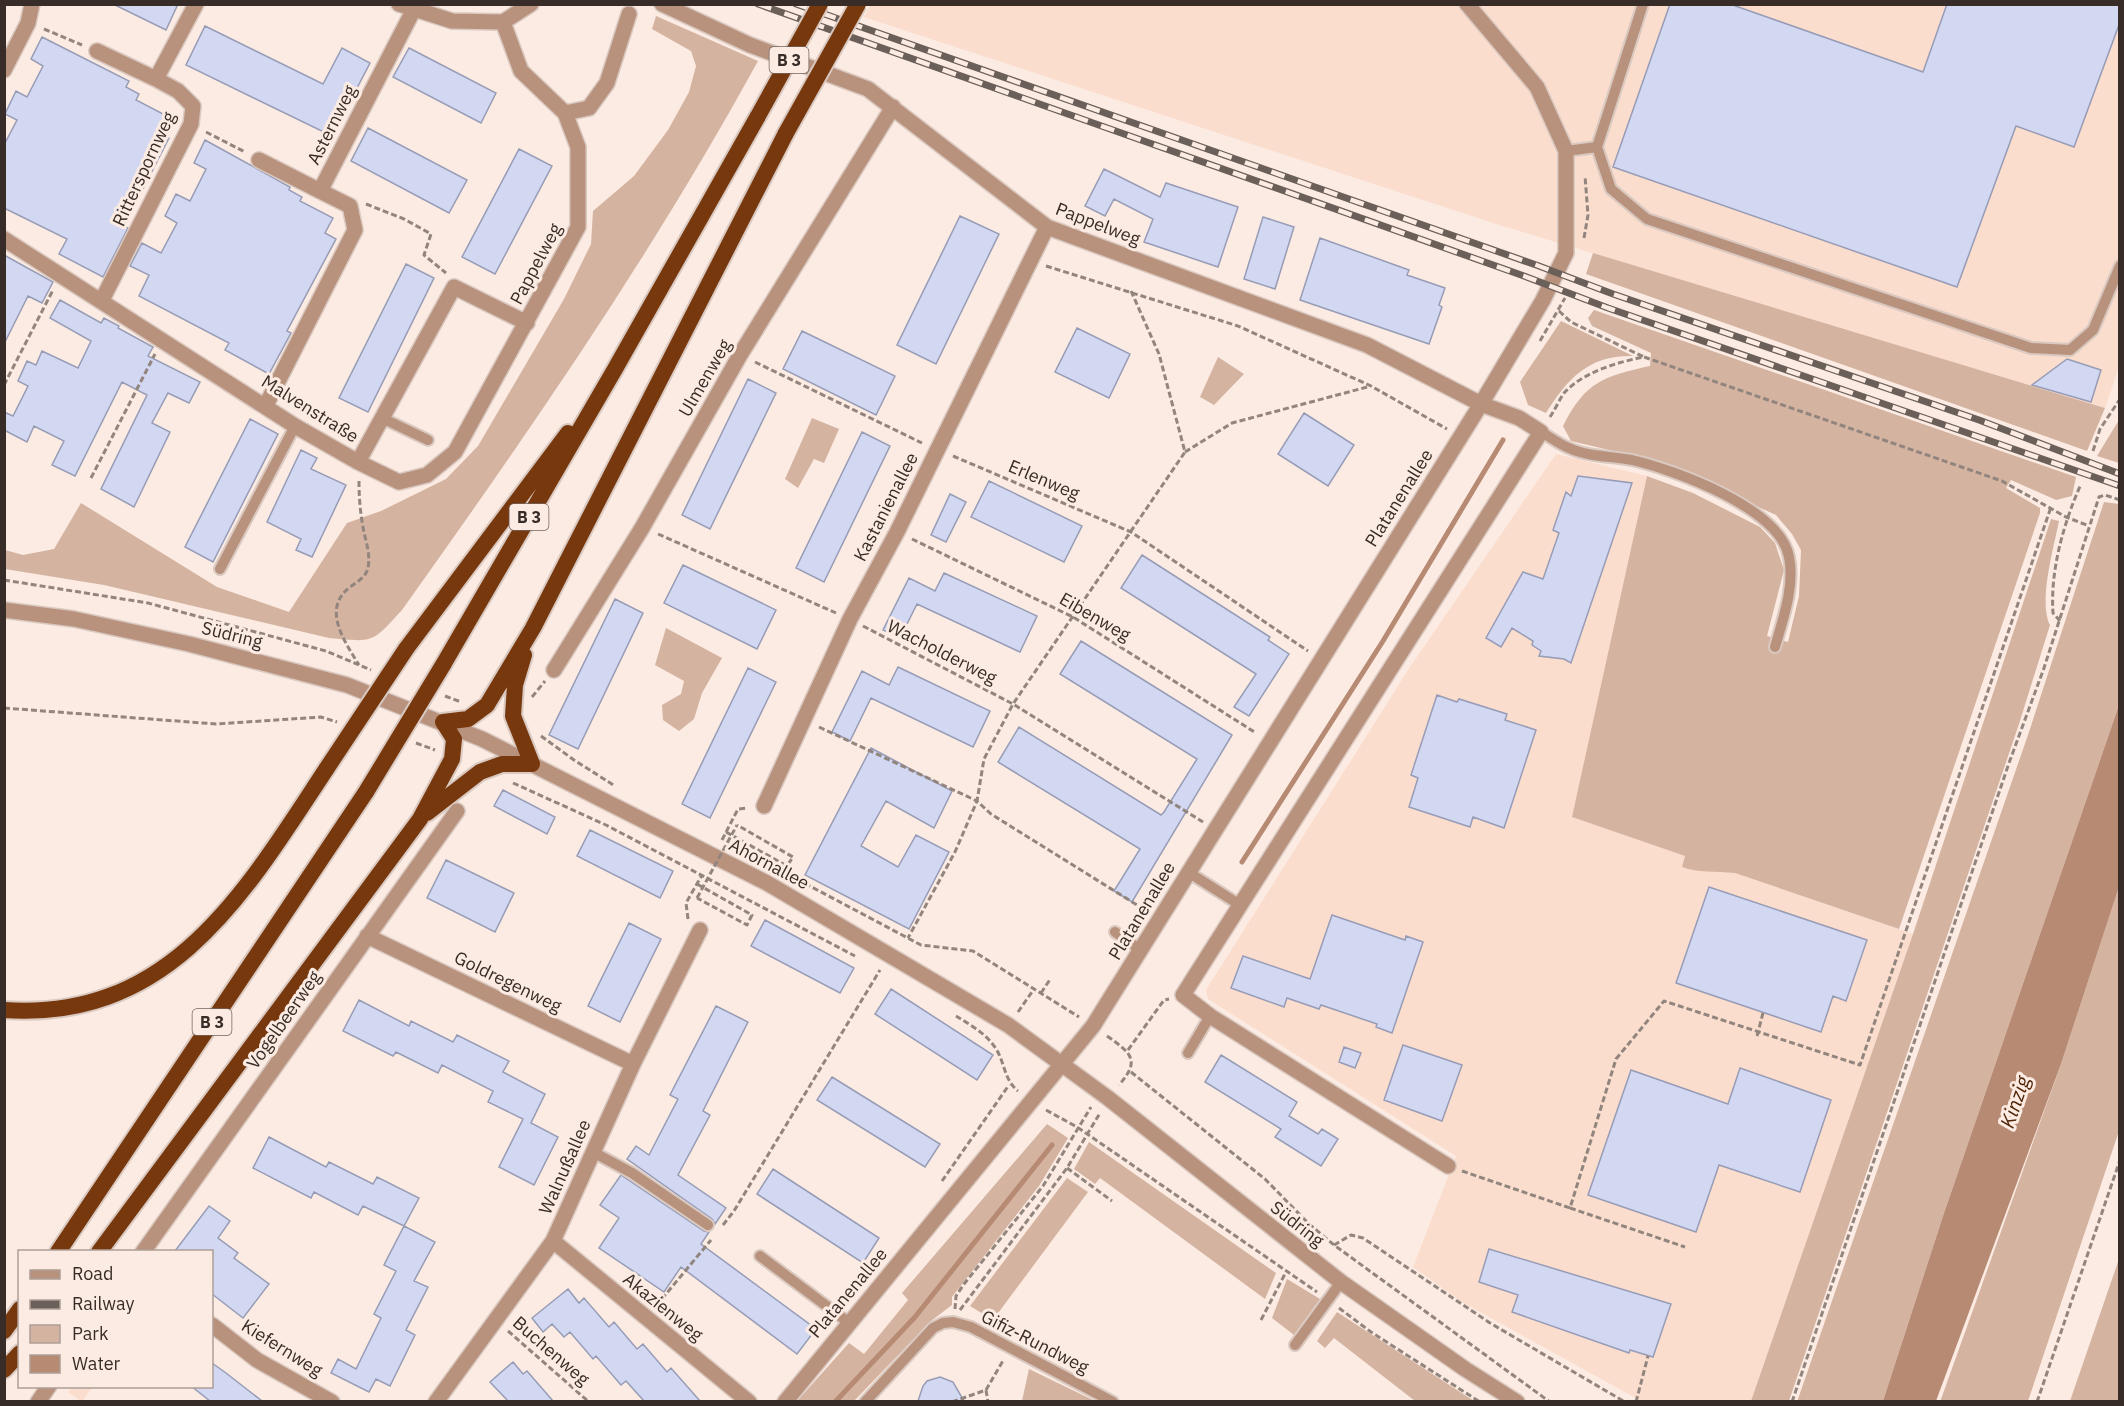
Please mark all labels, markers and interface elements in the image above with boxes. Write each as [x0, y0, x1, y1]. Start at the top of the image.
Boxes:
road number: B 3 [770, 47, 808, 73]
street label: Asternweg [302, 81, 362, 168]
street label: Ritterspornweg [107, 107, 180, 230]
street label: Pappelweg [1052, 197, 1144, 250]
street label: Pappelweg [505, 219, 567, 308]
street label: Ulmenweg [673, 334, 736, 421]
street label: Malvenstraße [257, 370, 363, 448]
street label: Platanenallee [1359, 445, 1438, 551]
street label: Kastanienallee [848, 448, 923, 565]
street label: Erlenweg [1005, 454, 1084, 505]
road number: B 3 [510, 504, 548, 530]
street label: Eibenweg [1055, 587, 1135, 646]
street label: Wacholderweg [884, 614, 1001, 689]
street label: Südring [199, 616, 265, 653]
street label: Ahornallee [725, 833, 813, 894]
street label: Platanenallee [1103, 857, 1180, 964]
street label: Goldregenweg [451, 946, 566, 1018]
street label: Vogelbeerweg [241, 966, 326, 1073]
road number: B 3 [192, 1009, 232, 1035]
water label: Kinzig [1993, 1071, 2036, 1131]
street label: Walnußallee [533, 1116, 596, 1218]
street label: Südring [1266, 1195, 1329, 1252]
street label: Platanenallee [803, 1243, 892, 1342]
legend [18, 1250, 213, 1388]
text: Road [72, 1262, 113, 1285]
street label: Akazienweg [619, 1267, 708, 1346]
text: Railway [72, 1292, 134, 1315]
street label: Gifiz-Rundweg [977, 1305, 1093, 1379]
street label: Buchenweg [508, 1311, 595, 1391]
street label: Kiefernweg [237, 1314, 327, 1382]
text: Park [72, 1322, 109, 1345]
text: Water [72, 1352, 121, 1375]

